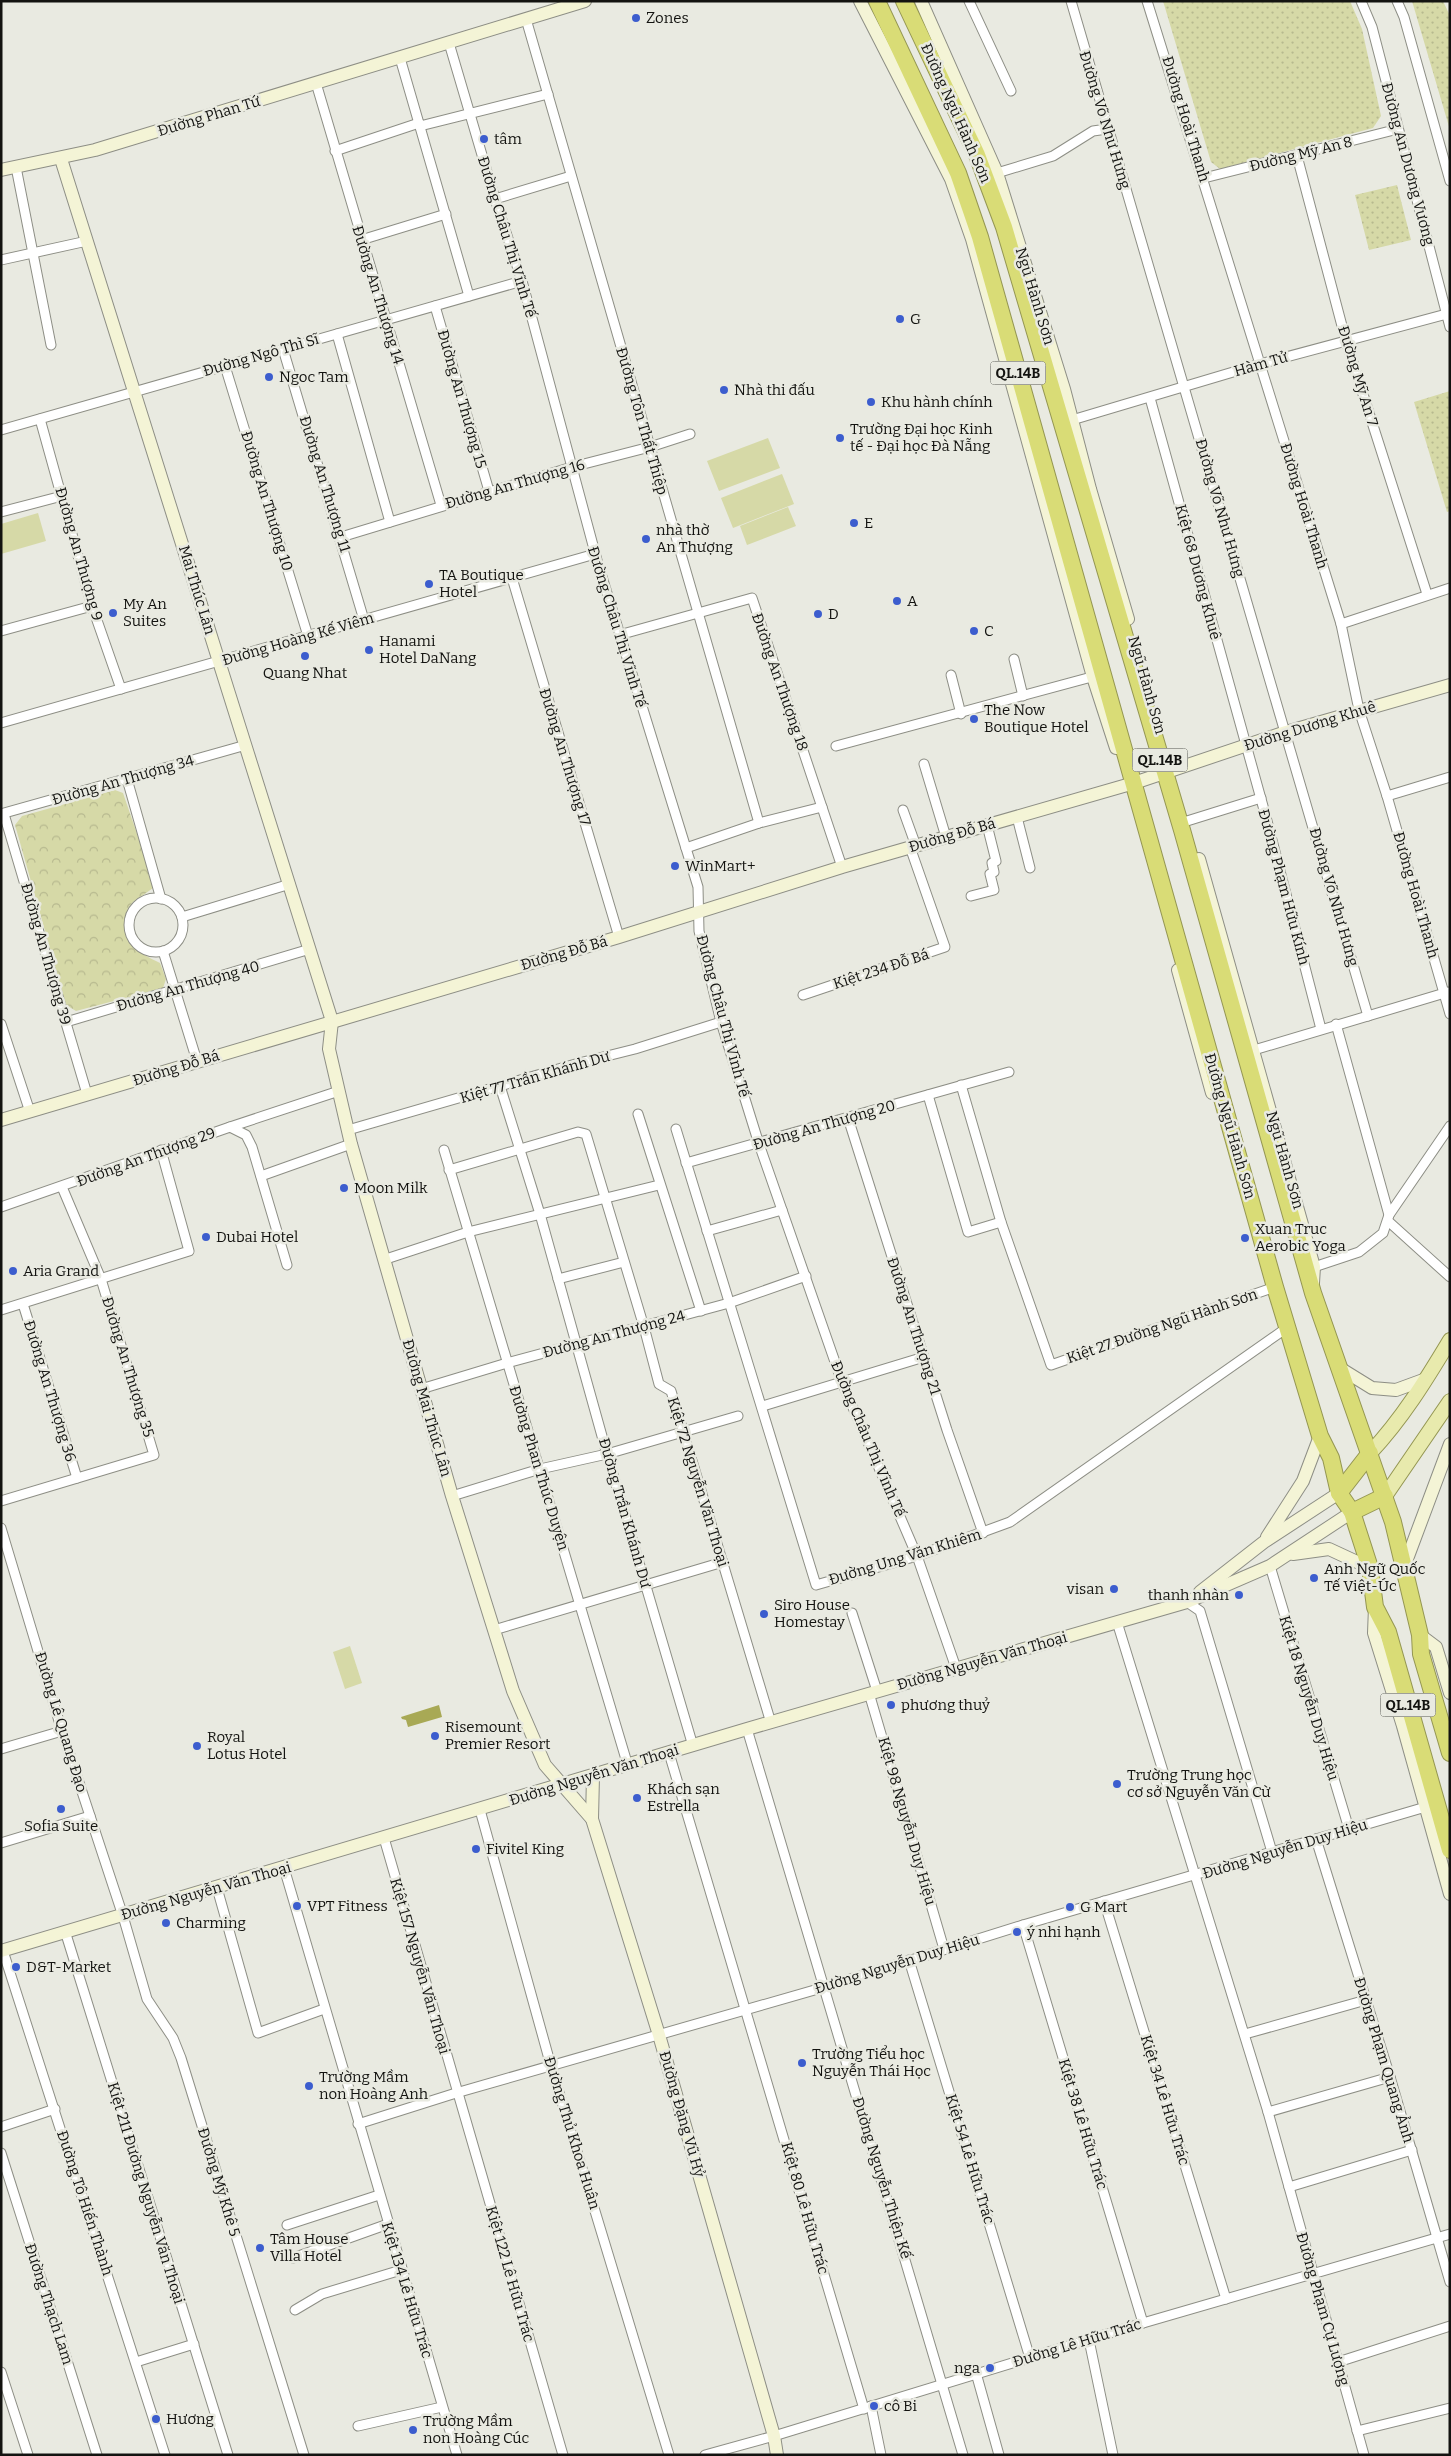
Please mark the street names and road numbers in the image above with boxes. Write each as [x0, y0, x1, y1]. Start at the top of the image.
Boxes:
street label: Đường Ngũ Hành Sơn [917, 41, 995, 186]
street label: Đường Võ Như Hưng [1075, 49, 1135, 191]
street label: Đường Hoài Thanh [1158, 54, 1214, 185]
street label: Đường An Dương Vương [1378, 81, 1438, 247]
street label: Đường Phan Tứ [156, 92, 263, 140]
street label: Đường Mỹ An 8 [1248, 133, 1354, 175]
street label: Đường Châu Thị Vĩnh Tế [474, 154, 540, 320]
street label: Đường An Thượng 14 [348, 223, 408, 367]
street label: Ngũ Hành Sơn [1012, 245, 1059, 347]
street label: Đường Mỹ An 7 [1334, 324, 1382, 429]
street label: Đường An Thượng 15 [434, 328, 490, 470]
street label: Đường Ngô Thì Sĩ [201, 330, 321, 380]
street label: Đường Tôn Thất Thiệp [612, 345, 672, 497]
street label: Hàm Tử [1232, 348, 1290, 380]
road number: QL.14B [990, 362, 1046, 384]
street label: Đường An Thượng 11 [296, 414, 354, 554]
street label: Đường An Thượng 10 [237, 429, 297, 573]
street label: Đường Võ Như Hưng [1192, 437, 1248, 579]
street label: Đường Hoài Thanh [1276, 441, 1332, 572]
street label: Đường An Thượng 16 [443, 455, 587, 513]
street label: Đường An Thượng 9 [51, 485, 107, 623]
street label: Kiệt 68 Dương Khuê [1171, 502, 1225, 642]
street label: Mai Thúc Lân [175, 543, 219, 637]
street label: Đường Châu Thị Vĩnh Tế [584, 544, 650, 710]
street label: Đường Hoàng Kế Viêm [220, 609, 377, 669]
street label: Đường An Thượng 18 [748, 611, 812, 753]
street label: Ngũ Hành Sơn [1124, 634, 1170, 737]
street label: Đường An Thượng 17 [536, 686, 595, 828]
street label: Đường Dương Khuê [1242, 697, 1378, 755]
road number: QL.14B [1132, 748, 1188, 772]
street label: Đường An Thượng 34 [50, 751, 196, 809]
street label: Đường Phạm Hữu Kính [1255, 807, 1314, 968]
street label: Đường Đỗ Bá [907, 814, 997, 856]
street label: Đường Võ Như Hưng [1306, 826, 1362, 968]
street label: Đường Hoài Thanh [1389, 830, 1443, 961]
street label: Đường An Thượng 39 [17, 881, 75, 1027]
street label: Đường Đỗ Bá [519, 932, 609, 974]
street label: Đường Châu Thị Vĩnh Tế [693, 933, 753, 1099]
street label: Kiệt 234 Đỗ Bá [831, 945, 931, 993]
street label: Đường An Thượng 40 [114, 957, 262, 1015]
street label: Đường Đỗ Bá [131, 1046, 221, 1090]
street label: Kiệt 77 Trần Khánh Dư [458, 1047, 612, 1107]
street label: Đường Ngũ Hành Sơn [1201, 1051, 1260, 1201]
street label: Đường An Thượng 20 [751, 1096, 897, 1154]
street label: Ngũ Hành Sơn [1262, 1109, 1308, 1212]
street label: Đường An Thượng 29 [74, 1124, 218, 1190]
street label: Đường An Thượng 21 [883, 1255, 945, 1397]
street label: Kiệt 27 Đường Ngũ Hành Sơn [1064, 1285, 1260, 1367]
street label: Đường An Thượng 35 [98, 1295, 158, 1439]
street label: Đường An Thượng 24 [541, 1306, 687, 1362]
street label: Đường An Thượng 36 [20, 1318, 80, 1464]
street label: Đường Mai Thúc Lân [399, 1337, 455, 1479]
street label: Đường Châu Thị Vĩnh Tế [827, 1358, 909, 1520]
street label: Đường Phan Thúc Duyện [505, 1383, 573, 1553]
street label: Kiệt 72 Nguyễn Văn Thoại [664, 1395, 733, 1570]
street label: Đường Trần Khánh Dư [595, 1436, 655, 1590]
street label: Đường Ung Văn Khiêm [827, 1525, 984, 1589]
street label: Kiệt 18 Nguyễn Duy Hiệu [1275, 1613, 1343, 1783]
street label: Đường Nguyễn Văn Thoại [895, 1628, 1070, 1694]
street label: Đường Lê Quang Đạo [31, 1650, 91, 1794]
road number: QL.14B [1380, 1694, 1436, 1716]
street label: Kiệt 98 Nguyễn Duy Hiệu [874, 1735, 940, 1907]
street label: Đường Nguyễn Văn Thoại [507, 1740, 681, 1809]
street label: Đường Nguyễn Duy Hiệu [1200, 1815, 1370, 1883]
street label: Đường Nguyễn Văn Thoại [119, 1858, 294, 1924]
street label: Kiệt 157 Nguyễn Văn Thoại [386, 1876, 454, 2057]
street label: Đường Nguyễn Duy Hiệu [812, 1930, 982, 1998]
street label: Đường Phạm Quang Ảnh [1350, 1975, 1418, 2145]
street label: Kiệt 34 Lê Hữu Trác [1137, 2033, 1193, 2168]
street label: Đường Đặng Vũ Hỷ [655, 2049, 709, 2179]
street label: Đường Thủ Khoa Huân [540, 2055, 604, 2212]
street label: Kiệt 38 Lê Hữu Trác [1055, 2056, 1112, 2192]
street label: Kiệt 211 Đường Nguyễn Văn Thoại [104, 2080, 189, 2307]
street label: Kiệt 54 Lê Hữu Trác [942, 2092, 998, 2226]
street label: Đường Nguyễn Thiện Kế [849, 2095, 915, 2261]
street label: Đường Mỹ Khê 5 [194, 2125, 244, 2239]
street label: Đường Tô Hiến Thành [53, 2128, 117, 2278]
street label: Kiệt 80 Lê Hữu Trác [778, 2140, 833, 2276]
street label: Kiệt 122 Lê Hữu Trác [482, 2204, 538, 2344]
street label: Kiệt 134 Lê Hữu Trác [378, 2220, 436, 2361]
street label: Đường Phạm Cự Lượng [1292, 2230, 1354, 2388]
street label: Đường Thạch Lam [21, 2241, 77, 2367]
street label: Đường Lê Hữu Trác [1011, 2315, 1144, 2371]

